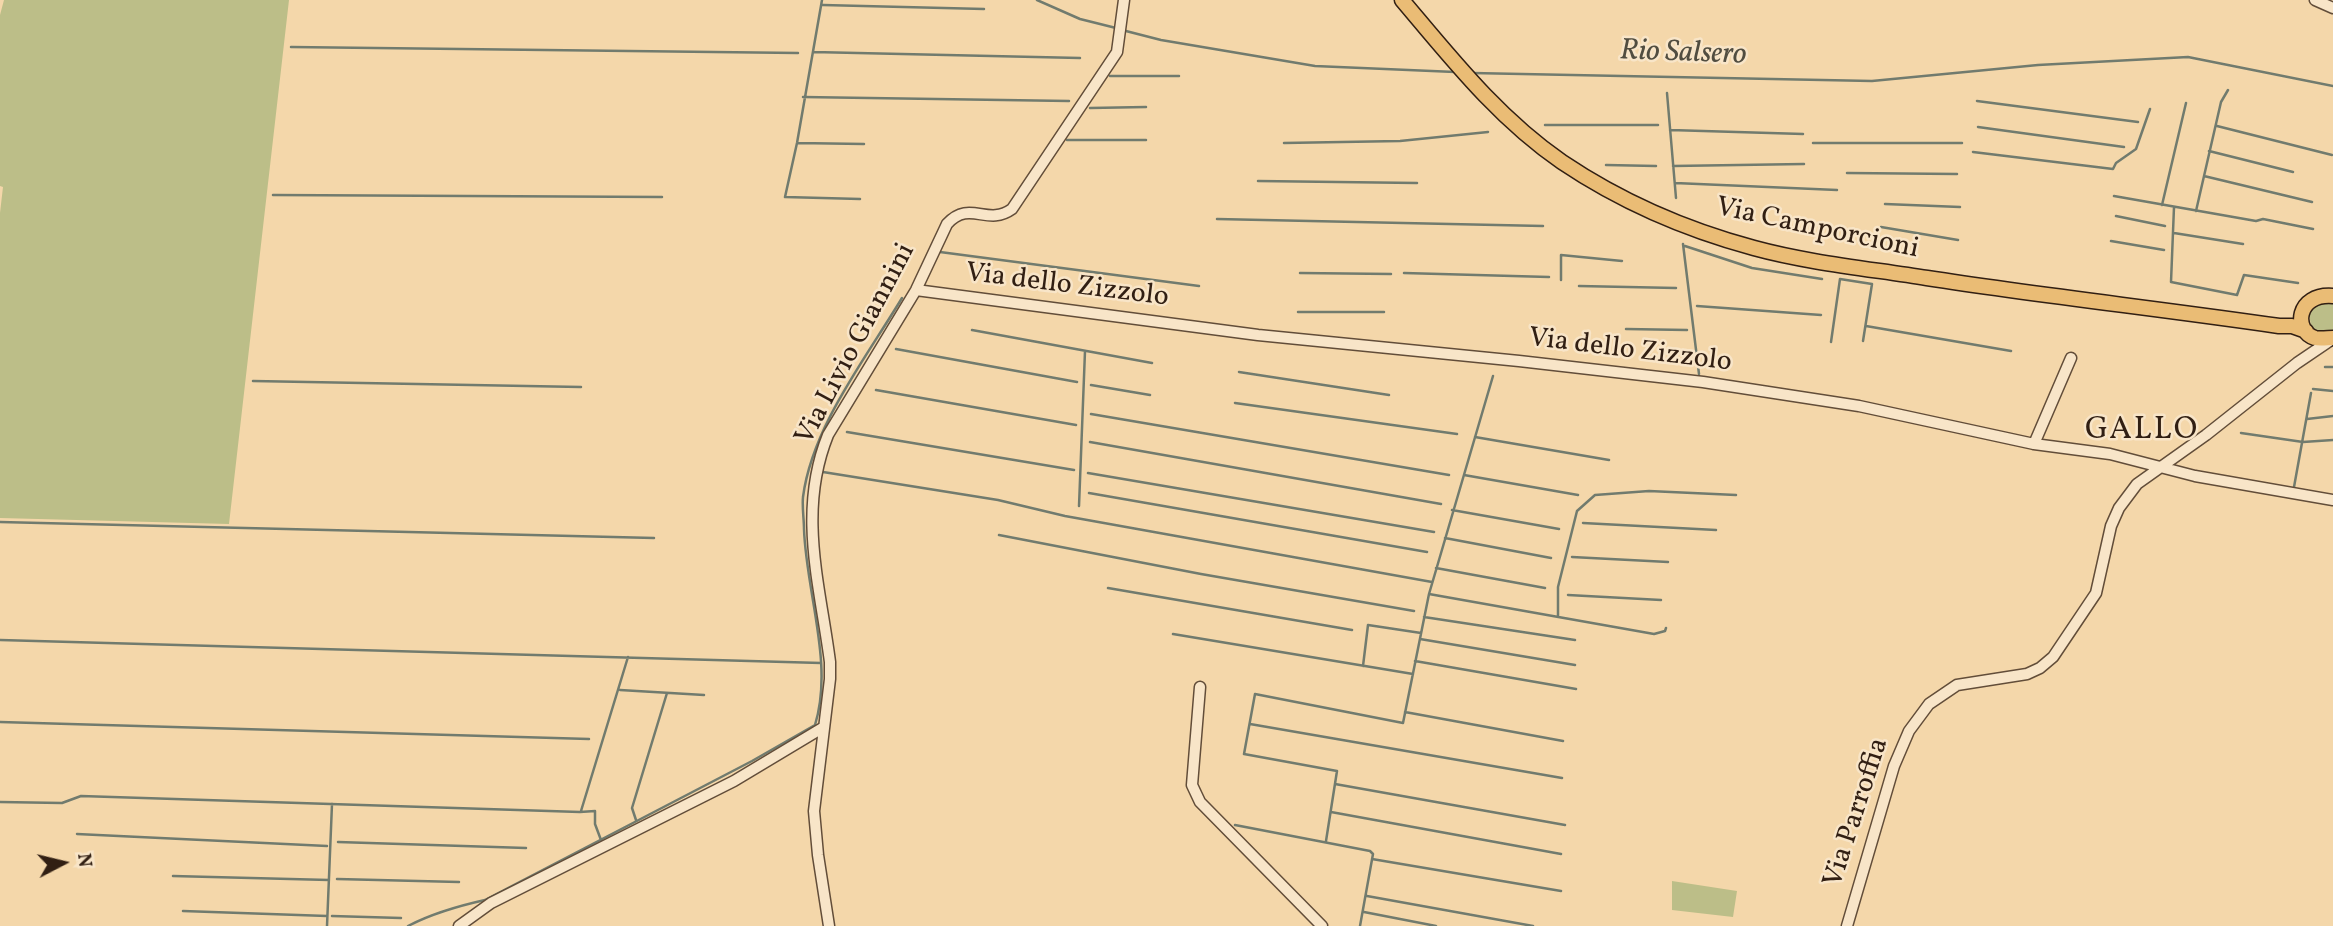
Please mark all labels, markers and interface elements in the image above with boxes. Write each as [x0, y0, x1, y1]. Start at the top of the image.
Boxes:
water label: Rio Salsero [1619, 35, 1747, 75]
street label: Via Camporcioni [1713, 192, 1921, 268]
street label: Via Livio Giannini [790, 238, 924, 452]
street label: Via dello Zizzolo [964, 258, 1170, 316]
street label: Via dello Zizzolo [1527, 323, 1733, 381]
district label: GALLO [2086, 413, 2198, 451]
street label: Via Parroffia [1818, 734, 1898, 892]
north arrow [28, 828, 98, 898]
text: N [70, 852, 98, 869]

